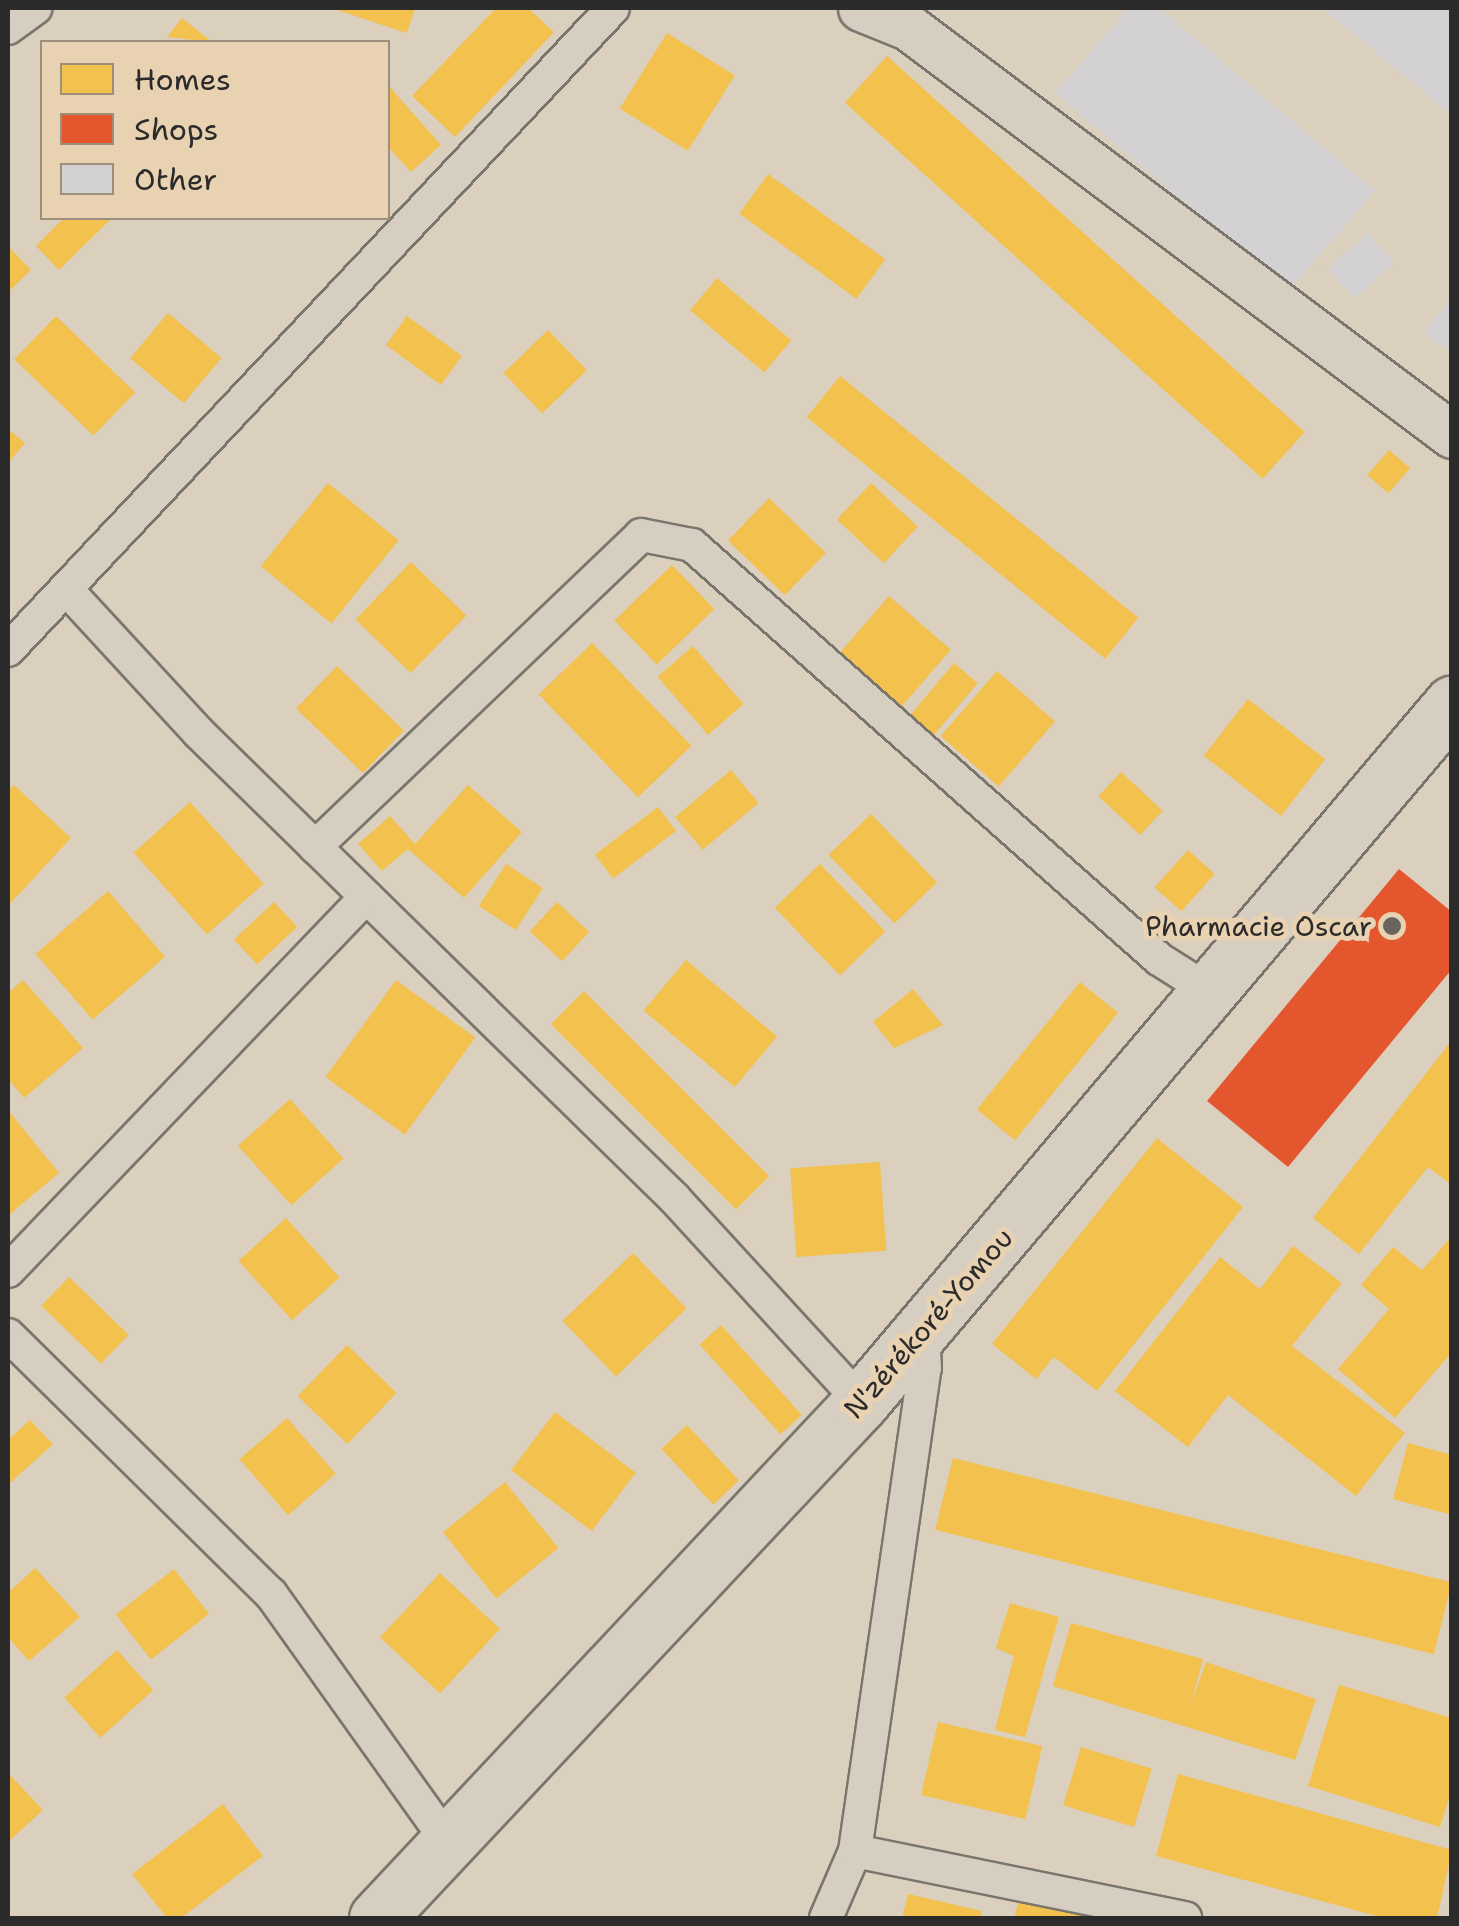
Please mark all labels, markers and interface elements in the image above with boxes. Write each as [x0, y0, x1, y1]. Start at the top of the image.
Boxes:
legend [40, 40, 390, 220]
text: Homes [134, 59, 231, 100]
text: Shops [134, 109, 218, 150]
text: Other [134, 159, 217, 200]
place label: Pharmacie Oscar [1145, 909, 1372, 943]
marker: Pharmacie Oscar [1381, 915, 1403, 937]
street label: N'zérékoré-Yomou [836, 1221, 1020, 1425]

